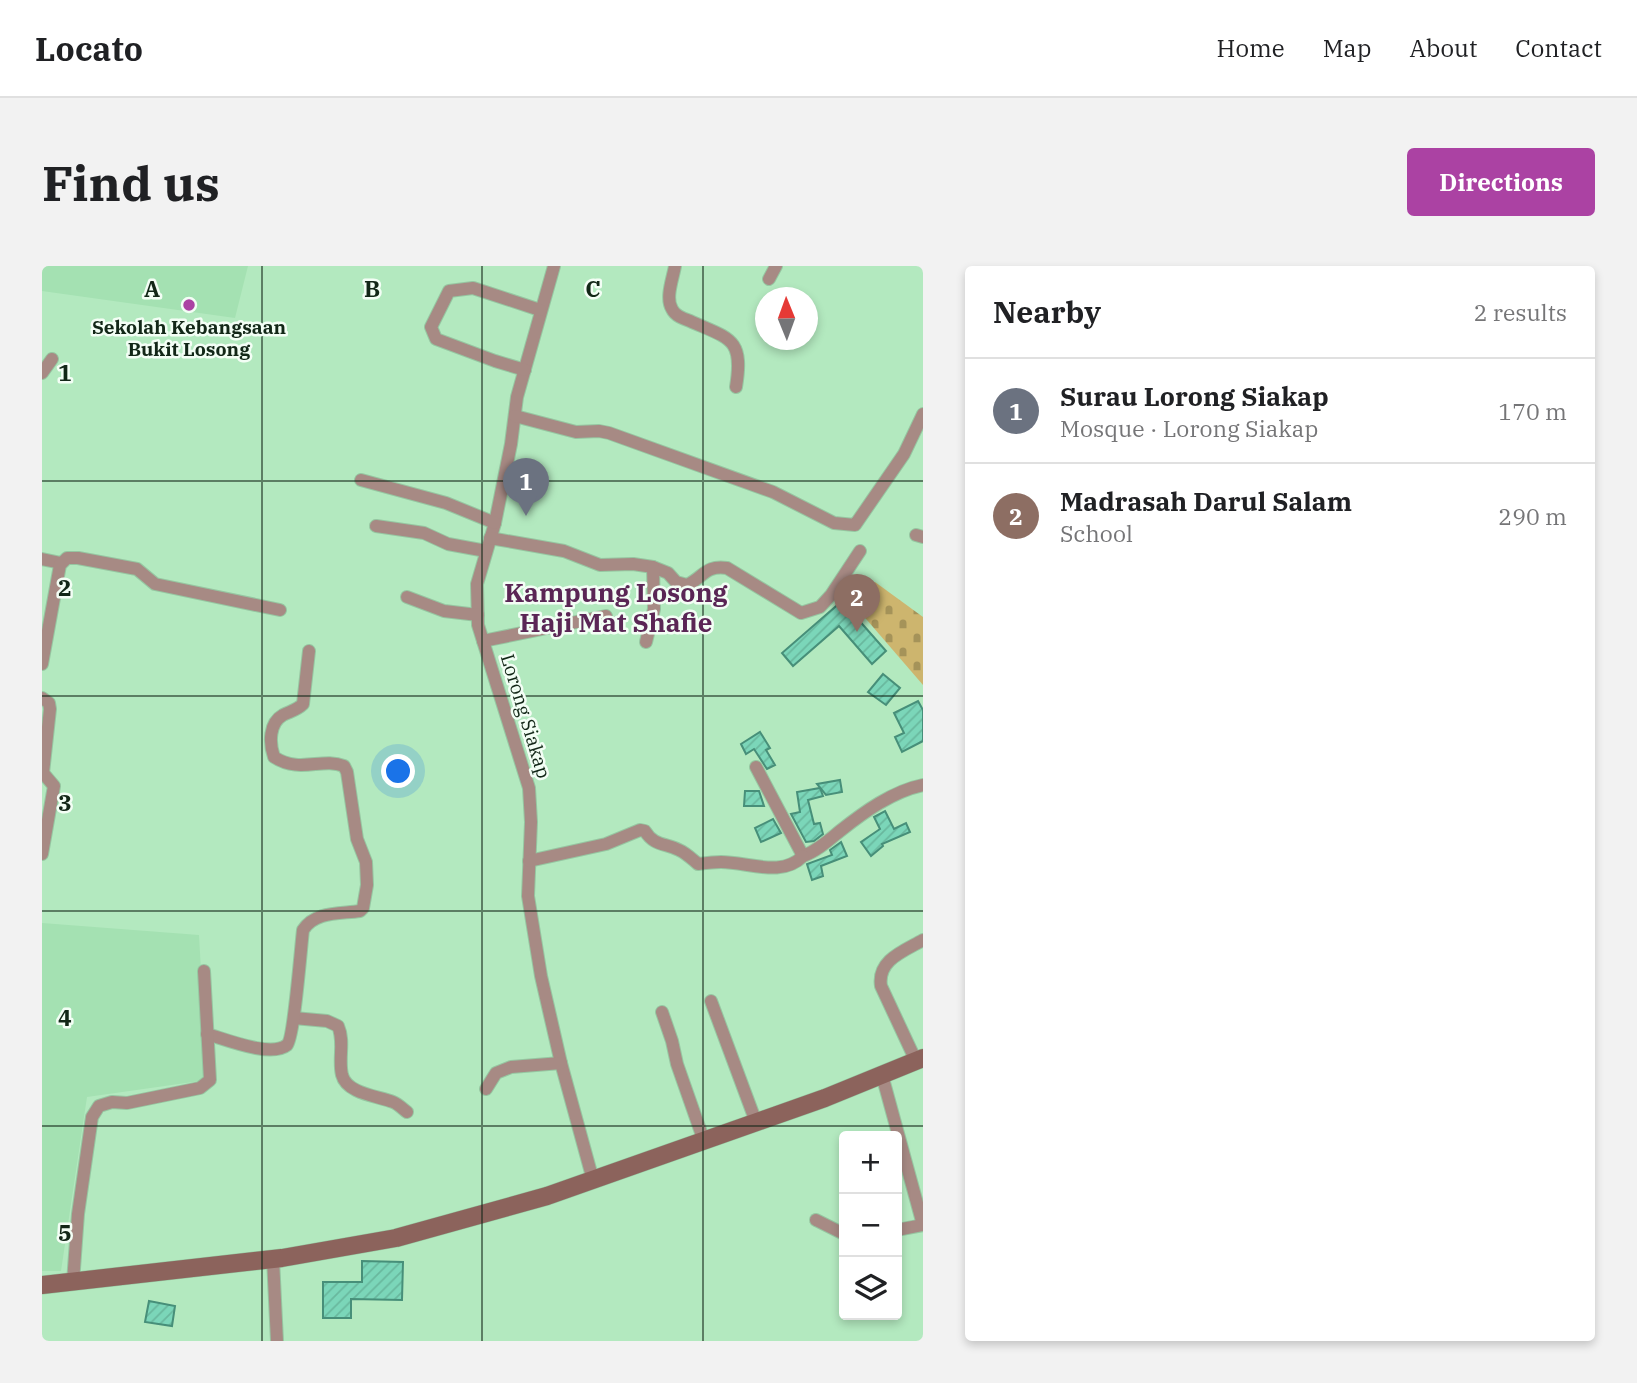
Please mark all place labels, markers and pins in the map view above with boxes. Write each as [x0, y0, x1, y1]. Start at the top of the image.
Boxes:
marker: Sekolah Kebangsaan Bukit Losong [181, 297, 197, 313]
place label: Sekolah Kebangsaan Bukit Losong [92, 315, 287, 361]
pin: 1 [503, 458, 549, 516]
pin: 2 [834, 574, 880, 632]

